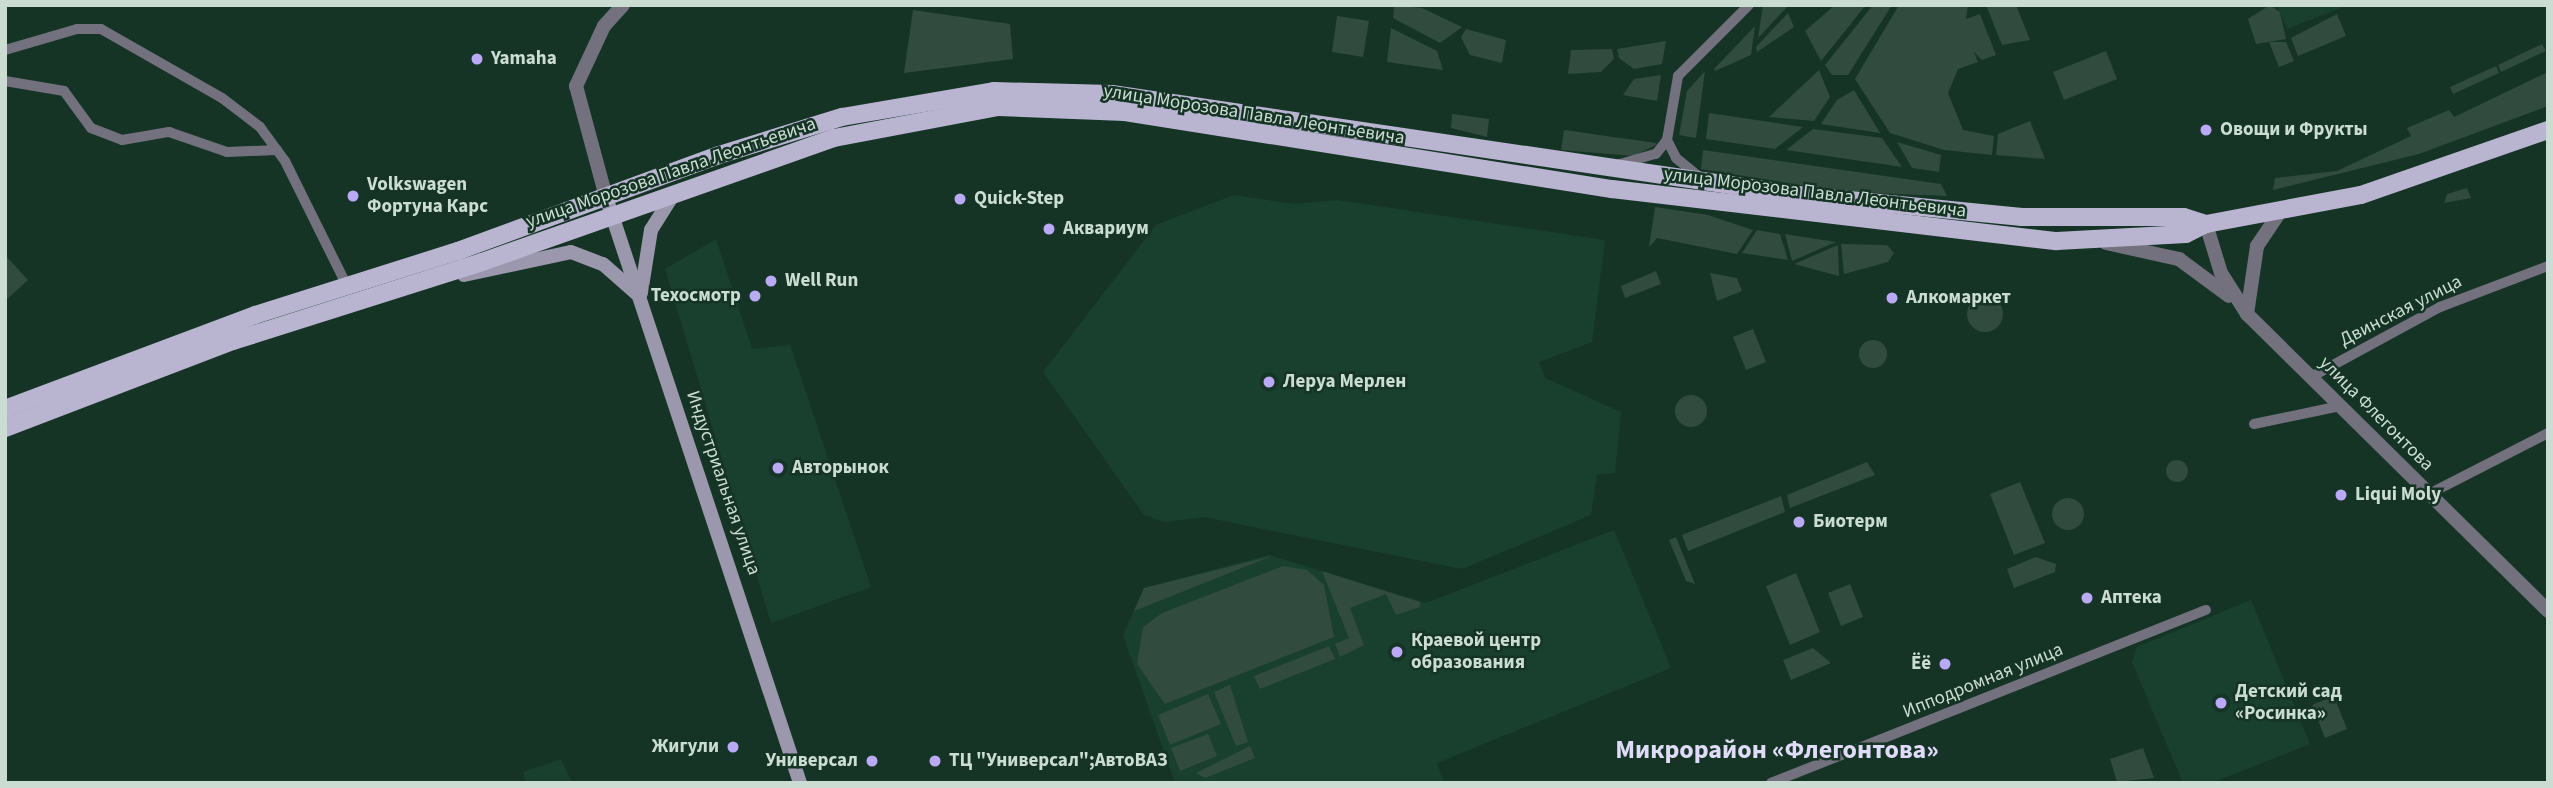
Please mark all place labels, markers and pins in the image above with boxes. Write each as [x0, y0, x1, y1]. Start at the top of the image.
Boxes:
place label: Yamaha [491, 48, 557, 70]
marker: Yamaha [469, 51, 485, 67]
place label: Овощи и Фрукты [2220, 119, 2368, 141]
marker: Овощи и Фрукты [2198, 122, 2214, 138]
place label: Volkswagen Фортуна Карс [367, 174, 488, 218]
marker: Volkswagen Фортуна Карс [345, 188, 361, 204]
place label: Quick-Step [974, 188, 1064, 210]
marker: Quick-Step [952, 191, 968, 207]
place label: Аквариум [1063, 218, 1149, 240]
marker: Аквариум [1041, 221, 1057, 237]
place label: Well Run [785, 270, 858, 292]
marker: Well Run [763, 273, 779, 289]
place label: Техосмотр [651, 285, 741, 307]
place label: Алкомаркет [1906, 287, 2011, 309]
marker: Техосмотр [747, 288, 763, 304]
marker: Алкомаркет [1884, 290, 1900, 306]
place label: Леруа Мерлен [1283, 371, 1406, 393]
marker: Леруа Мерлен [1261, 374, 1277, 390]
place label: Авторынок [792, 457, 889, 479]
marker: Авторынок [770, 460, 786, 476]
place label: Liqui Moly [2355, 484, 2441, 506]
marker: Liqui Moly [2333, 487, 2349, 503]
place label: Биотерм [1813, 511, 1888, 533]
marker: Биотерм [1791, 514, 1807, 530]
place label: Аптека [2101, 587, 2162, 609]
marker: Аптека [2079, 590, 2095, 606]
place label: Краевой центр образования [1411, 630, 1541, 674]
marker: Краевой центр образования [1389, 644, 1405, 660]
place label: Ёё [1911, 653, 1931, 675]
marker: Ёё [1937, 656, 1953, 672]
place label: Детский сад «Росинка» [2235, 681, 2342, 725]
marker: Детский сад «Росинка» [2213, 695, 2229, 711]
place label: Жигули [652, 736, 719, 758]
marker: Жигули [725, 739, 741, 755]
place label: Универсал [766, 750, 858, 772]
place label: ТЦ "Универсал";АвтоВАЗ [949, 750, 1168, 772]
marker: Универсал [864, 753, 880, 769]
marker: ТЦ "Универсал";АвтоВАЗ [927, 753, 943, 769]

